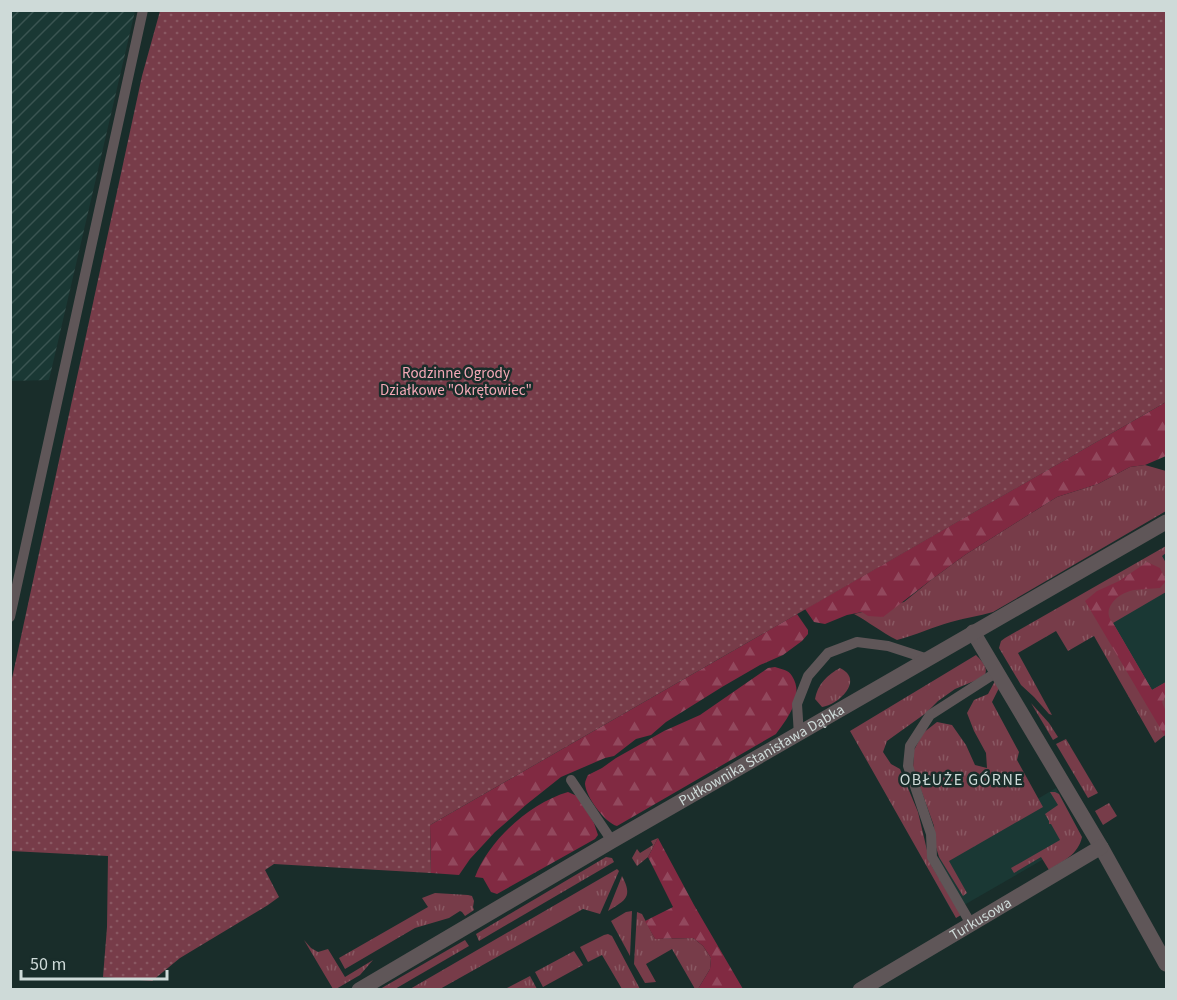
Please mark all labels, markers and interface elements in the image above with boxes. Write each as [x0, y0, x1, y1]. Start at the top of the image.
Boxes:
park label: Rodzinne Ogrody Działkowe "Okrętowiec" [380, 363, 532, 401]
street label: Pułkownika Stanisława Dąbka [675, 699, 849, 812]
district label: OBŁUŻE GÓRNE [900, 769, 1024, 791]
street label: Turkusowa [946, 892, 1016, 946]
scale bar [21, 943, 166, 981]
text: 50 m [30, 952, 66, 977]

